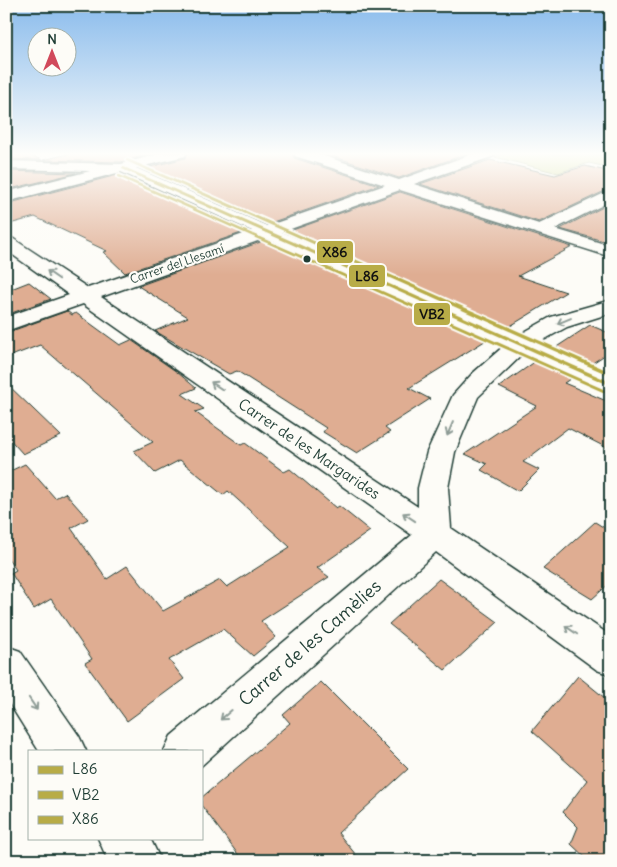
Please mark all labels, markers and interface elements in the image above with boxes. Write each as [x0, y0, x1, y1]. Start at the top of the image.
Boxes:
north arrow [28, 28, 78, 78]
text: N [47, 30, 57, 48]
street label: Carrer del Llesamí [128, 240, 226, 287]
line badge: X86 [316, 240, 354, 264]
text: X86 [323, 243, 347, 261]
unlabelled marker [302, 254, 312, 264]
line badge: L86 [348, 264, 386, 288]
text: L86 [355, 267, 379, 285]
one-way arrow [47, 270, 61, 280]
line badge: VB2 [413, 302, 451, 326]
text: VB2 [419, 305, 445, 323]
one-way arrow [557, 316, 572, 326]
one-way arrow [210, 381, 224, 391]
street label: Carrer de les Margarides [235, 394, 384, 503]
one-way arrow [444, 421, 454, 436]
one-way arrow [402, 512, 416, 522]
street label: Carrer de les Camèlies [234, 574, 386, 711]
one-way arrow [564, 625, 578, 635]
one-way arrow [28, 696, 38, 710]
one-way arrow [220, 710, 233, 721]
legend [28, 750, 202, 840]
text: L86 [72, 759, 97, 778]
text: VB2 [72, 785, 99, 804]
text: X86 [72, 809, 99, 828]

